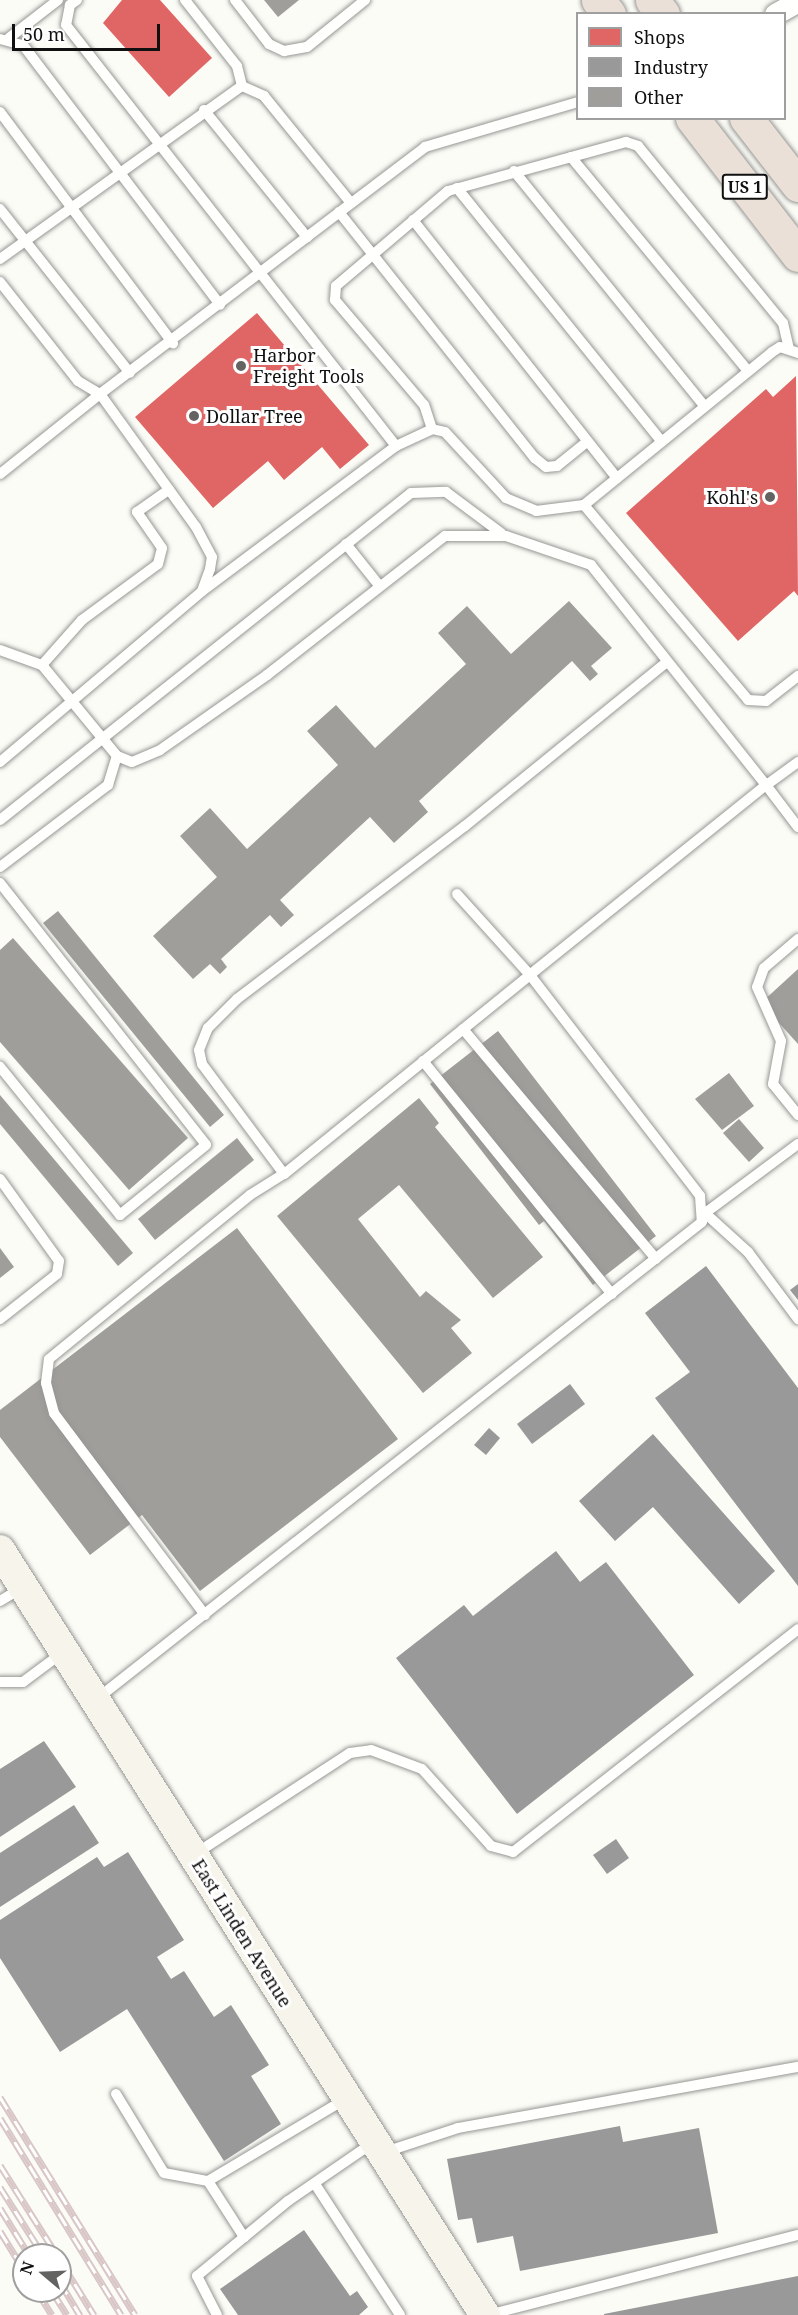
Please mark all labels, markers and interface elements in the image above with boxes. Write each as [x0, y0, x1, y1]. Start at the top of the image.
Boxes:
scale bar [15, 12, 164, 50]
legend [576, 12, 786, 120]
text: 50 m [23, 22, 65, 46]
text: Shops [634, 25, 685, 49]
text: Industry [634, 55, 708, 79]
text: Other [634, 85, 683, 109]
road number: US 1 [721, 174, 769, 200]
place label: Harbor Freight Tools [253, 345, 364, 388]
marker: Harbor Freight Tools [234, 359, 248, 373]
place label: Dollar Tree [206, 405, 303, 427]
marker: Dollar Tree [187, 409, 201, 423]
place label: Kohl's [706, 486, 758, 508]
marker: Kohl's [763, 490, 777, 504]
street label: East Linden Avenue [188, 1855, 296, 2011]
north arrow [12, 2243, 72, 2303]
text: N [14, 2258, 39, 2277]

